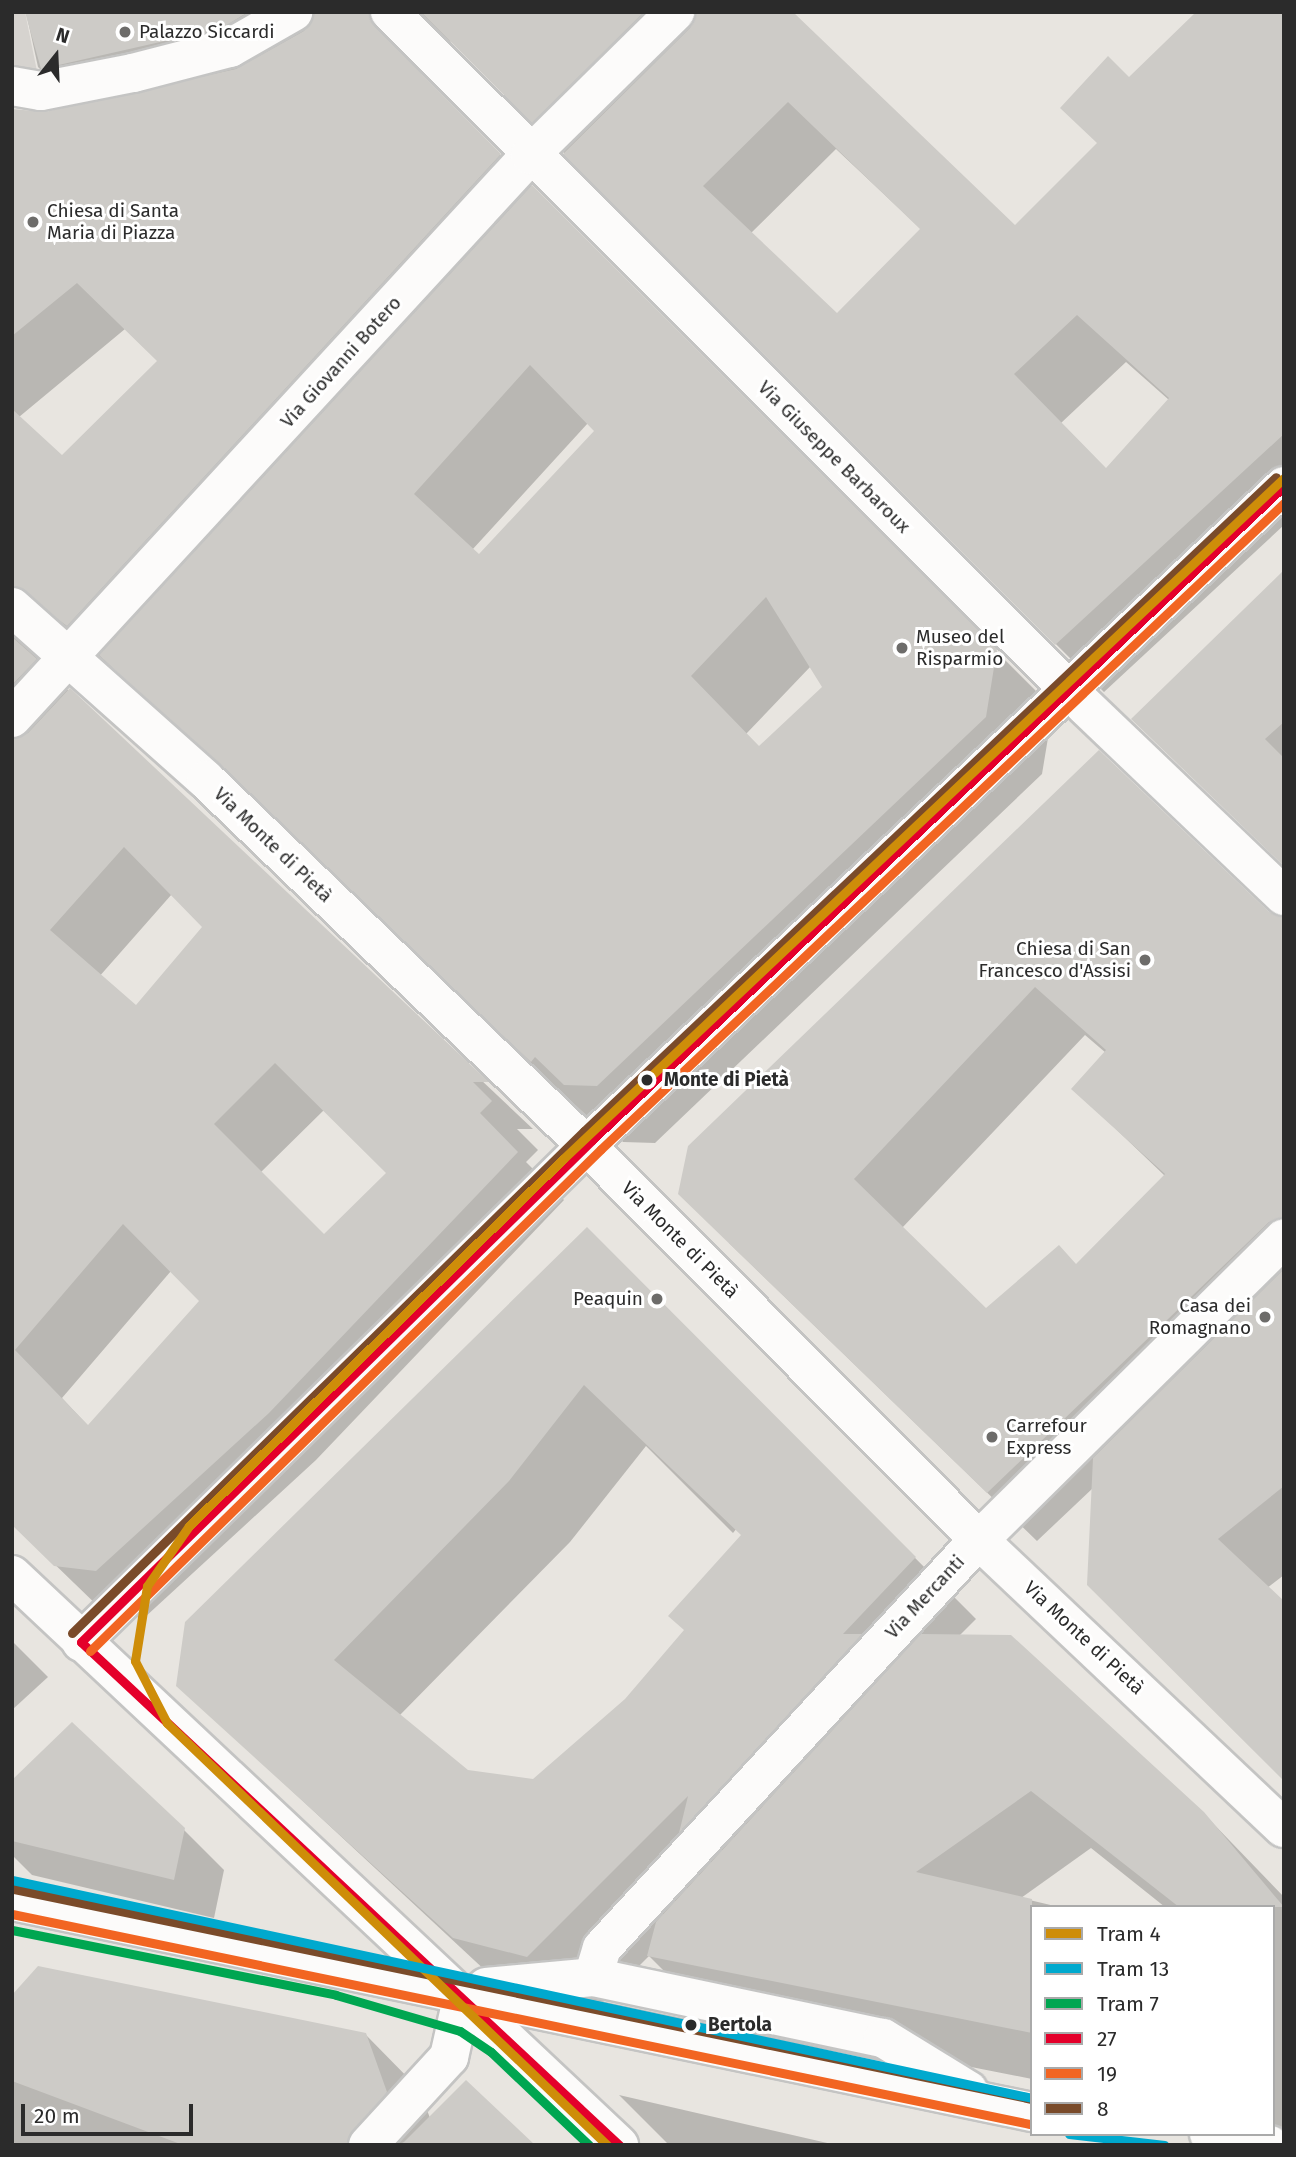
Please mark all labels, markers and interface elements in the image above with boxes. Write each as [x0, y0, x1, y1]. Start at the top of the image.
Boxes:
north arrow [21, 21, 91, 91]
place label: Palazzo Siccardi [139, 21, 275, 43]
text: N [53, 23, 72, 48]
marker: Palazzo Siccardi [117, 24, 133, 40]
place label: Chiesa di Santa Maria di Piazza [47, 200, 179, 244]
marker: Chiesa di Santa Maria di Piazza [25, 214, 41, 230]
street label: Via Giovanni Botero [276, 292, 406, 432]
street label: Via Giuseppe Barbaroux [753, 376, 915, 538]
place label: Museo del Risparmio [916, 626, 1004, 670]
marker: Museo del Risparmio [894, 640, 910, 656]
street label: Via Monte di Pietà [209, 783, 337, 907]
place label: Chiesa di San Francesco d'Assisi [978, 938, 1131, 982]
marker: Chiesa di San Francesco d'Assisi [1137, 952, 1153, 968]
marker: Monte di Pietà [636, 1069, 658, 1091]
place label: Monte di Pietà [664, 1069, 789, 1091]
street label: Via Monte di Pietà [617, 1177, 743, 1303]
place label: Peaquin [573, 1288, 643, 1310]
marker: Peaquin [649, 1291, 665, 1307]
place label: Casa dei Romagnano [1149, 1295, 1251, 1339]
marker: Casa dei Romagnano [1257, 1309, 1273, 1325]
place label: Carrefour Express [1006, 1415, 1087, 1459]
marker: Carrefour Express [984, 1429, 1000, 1445]
street label: Via Mercanti [881, 1551, 969, 1643]
street label: Via Monte di Pietà [1019, 1577, 1149, 1699]
legend [1030, 1905, 1275, 2136]
text: Tram 4 [1097, 1921, 1161, 1947]
text: Tram 13 [1097, 1956, 1169, 1982]
text: Tram 7 [1097, 1991, 1159, 2017]
marker: Bertola [680, 2014, 702, 2036]
place label: Bertola [708, 2014, 772, 2036]
text: 27 [1097, 2026, 1117, 2052]
text: 19 [1097, 2061, 1117, 2087]
scale bar [24, 2090, 196, 2134]
text: 8 [1097, 2096, 1109, 2122]
text: 20 m [34, 2103, 80, 2129]

